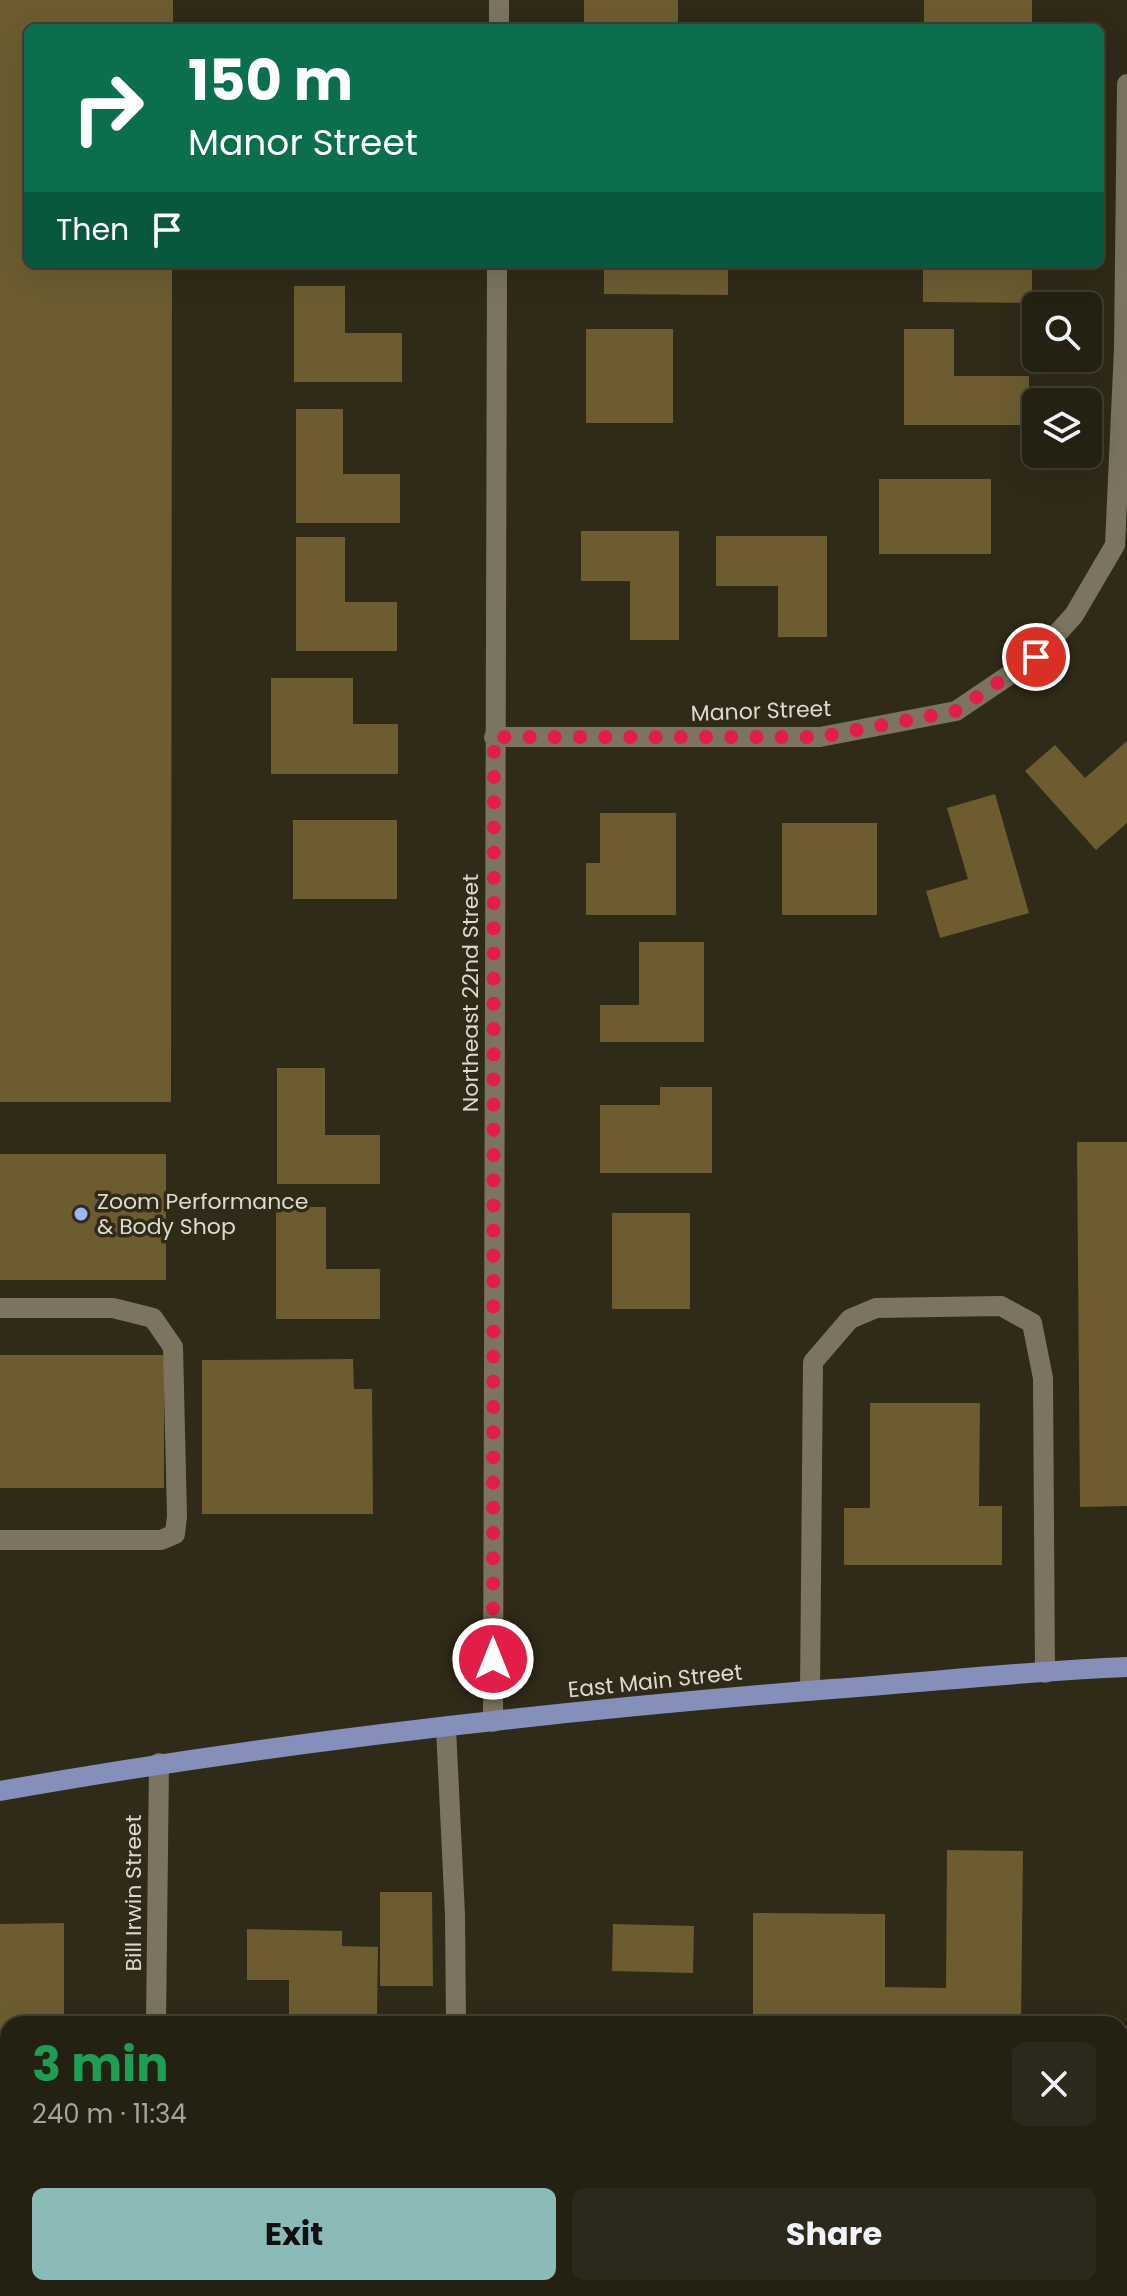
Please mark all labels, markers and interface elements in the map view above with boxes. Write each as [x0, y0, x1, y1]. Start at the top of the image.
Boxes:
text: 150 m [188, 41, 353, 120]
icon: right [56, 56, 160, 160]
text: Manor Street [188, 117, 418, 168]
text: Then [56, 208, 129, 251]
icon: arrive [145, 208, 189, 252]
map controls [1022, 292, 1102, 468]
button: search [1022, 292, 1102, 372]
button: layers [1022, 388, 1102, 468]
pin [1002, 623, 1070, 691]
icon: arrive [1014, 635, 1058, 679]
street label: Manor Street [690, 693, 832, 729]
street label: Northeast 22nd Street [455, 874, 486, 1112]
place label: Zoom Performance & Body Shop [97, 1186, 308, 1242]
marker: Zoom Performance & Body Shop [72, 1205, 90, 1223]
position arrow [451, 1617, 535, 1701]
street label: East Main Street [566, 1656, 744, 1706]
street label: Bill Irwin Street [118, 1814, 149, 1972]
text: 3 min [32, 2031, 169, 2098]
button: close [1012, 2042, 1096, 2126]
text: 240 m · 11:34 [32, 2096, 187, 2132]
button: Exit [32, 2188, 556, 2280]
button: Share [572, 2188, 1096, 2280]

